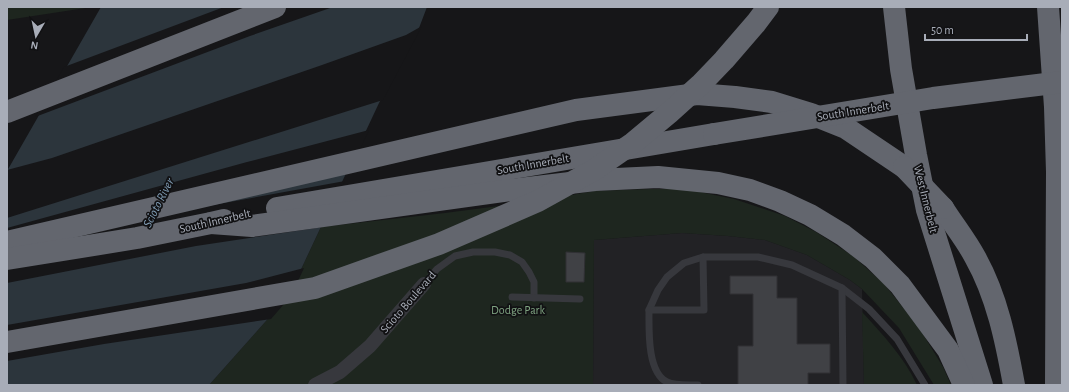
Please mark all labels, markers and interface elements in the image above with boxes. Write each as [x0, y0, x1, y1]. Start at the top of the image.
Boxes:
north arrow [16, 16, 56, 56]
scale bar [925, 16, 1027, 42]
text: 50 m [931, 24, 954, 36]
text: N [30, 39, 39, 51]
street label: South Innerbelt [816, 99, 890, 123]
street label: South Innerbelt [496, 152, 570, 176]
street label: West Innerbelt [912, 164, 940, 234]
water label: Scioto River [141, 176, 177, 230]
street label: South Innerbelt [178, 207, 252, 235]
street label: Scioto Boulevard [378, 269, 438, 335]
park label: Dodge Park [491, 304, 545, 316]

